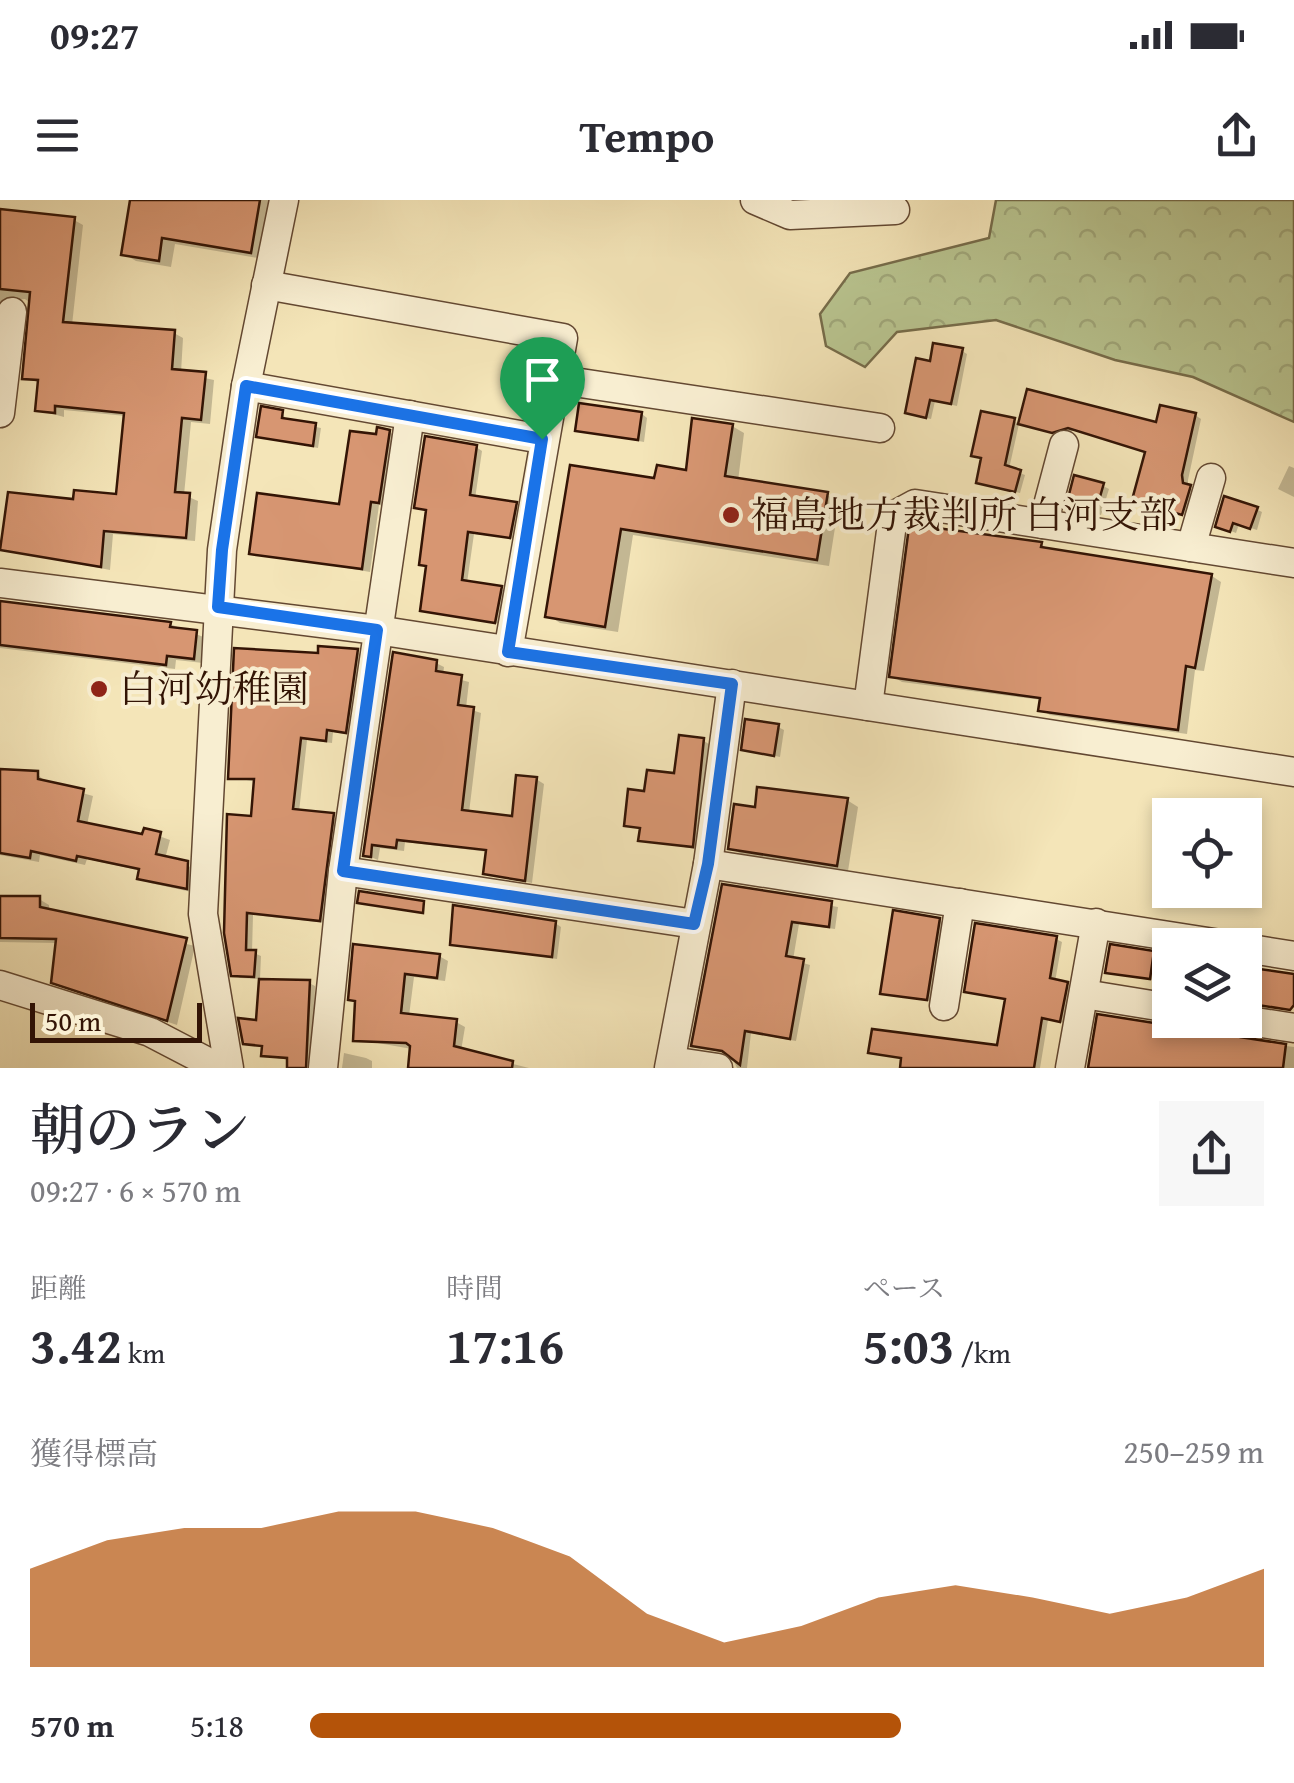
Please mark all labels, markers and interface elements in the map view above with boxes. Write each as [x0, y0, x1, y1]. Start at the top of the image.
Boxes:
text: 09:27 [50, 7, 140, 63]
text: Tempo [580, 103, 715, 168]
icon: menu [30, 108, 85, 163]
icon: share [1209, 108, 1264, 163]
pin [500, 337, 585, 440]
icon: arrive [515, 352, 570, 407]
place label: 福島地方裁判所 白河支部 [751, 486, 1177, 542]
marker: 福島地方裁判所 白河支部 [720, 504, 742, 526]
place label: 白河幼稚園 [119, 660, 309, 716]
marker: 白河幼稚園 [88, 678, 110, 700]
map controls [1152, 798, 1262, 1038]
button: locate [1152, 798, 1262, 908]
button: layers [1152, 928, 1262, 1038]
scale bar [30, 998, 202, 1043]
text: 50 m [45, 1000, 101, 1041]
text: 朝のラン [30, 1089, 250, 1169]
button: share [1159, 1101, 1264, 1206]
text: 09:27 · 6 × 570 m [30, 1167, 241, 1214]
text: 距離 [30, 1267, 86, 1308]
text: 時間 [446, 1267, 502, 1308]
text: ペース [863, 1267, 945, 1308]
text: 3.42 [30, 1308, 122, 1381]
text: 17:16 [446, 1308, 564, 1381]
text: 5:03 [863, 1308, 955, 1381]
text: km [122, 1332, 165, 1373]
text: /km [955, 1332, 1011, 1373]
text: 250–259 m [1123, 1428, 1264, 1475]
text: 獲得標高 [30, 1430, 158, 1477]
text: 570 m [30, 1702, 114, 1749]
text: 5:18 [190, 1702, 244, 1749]

